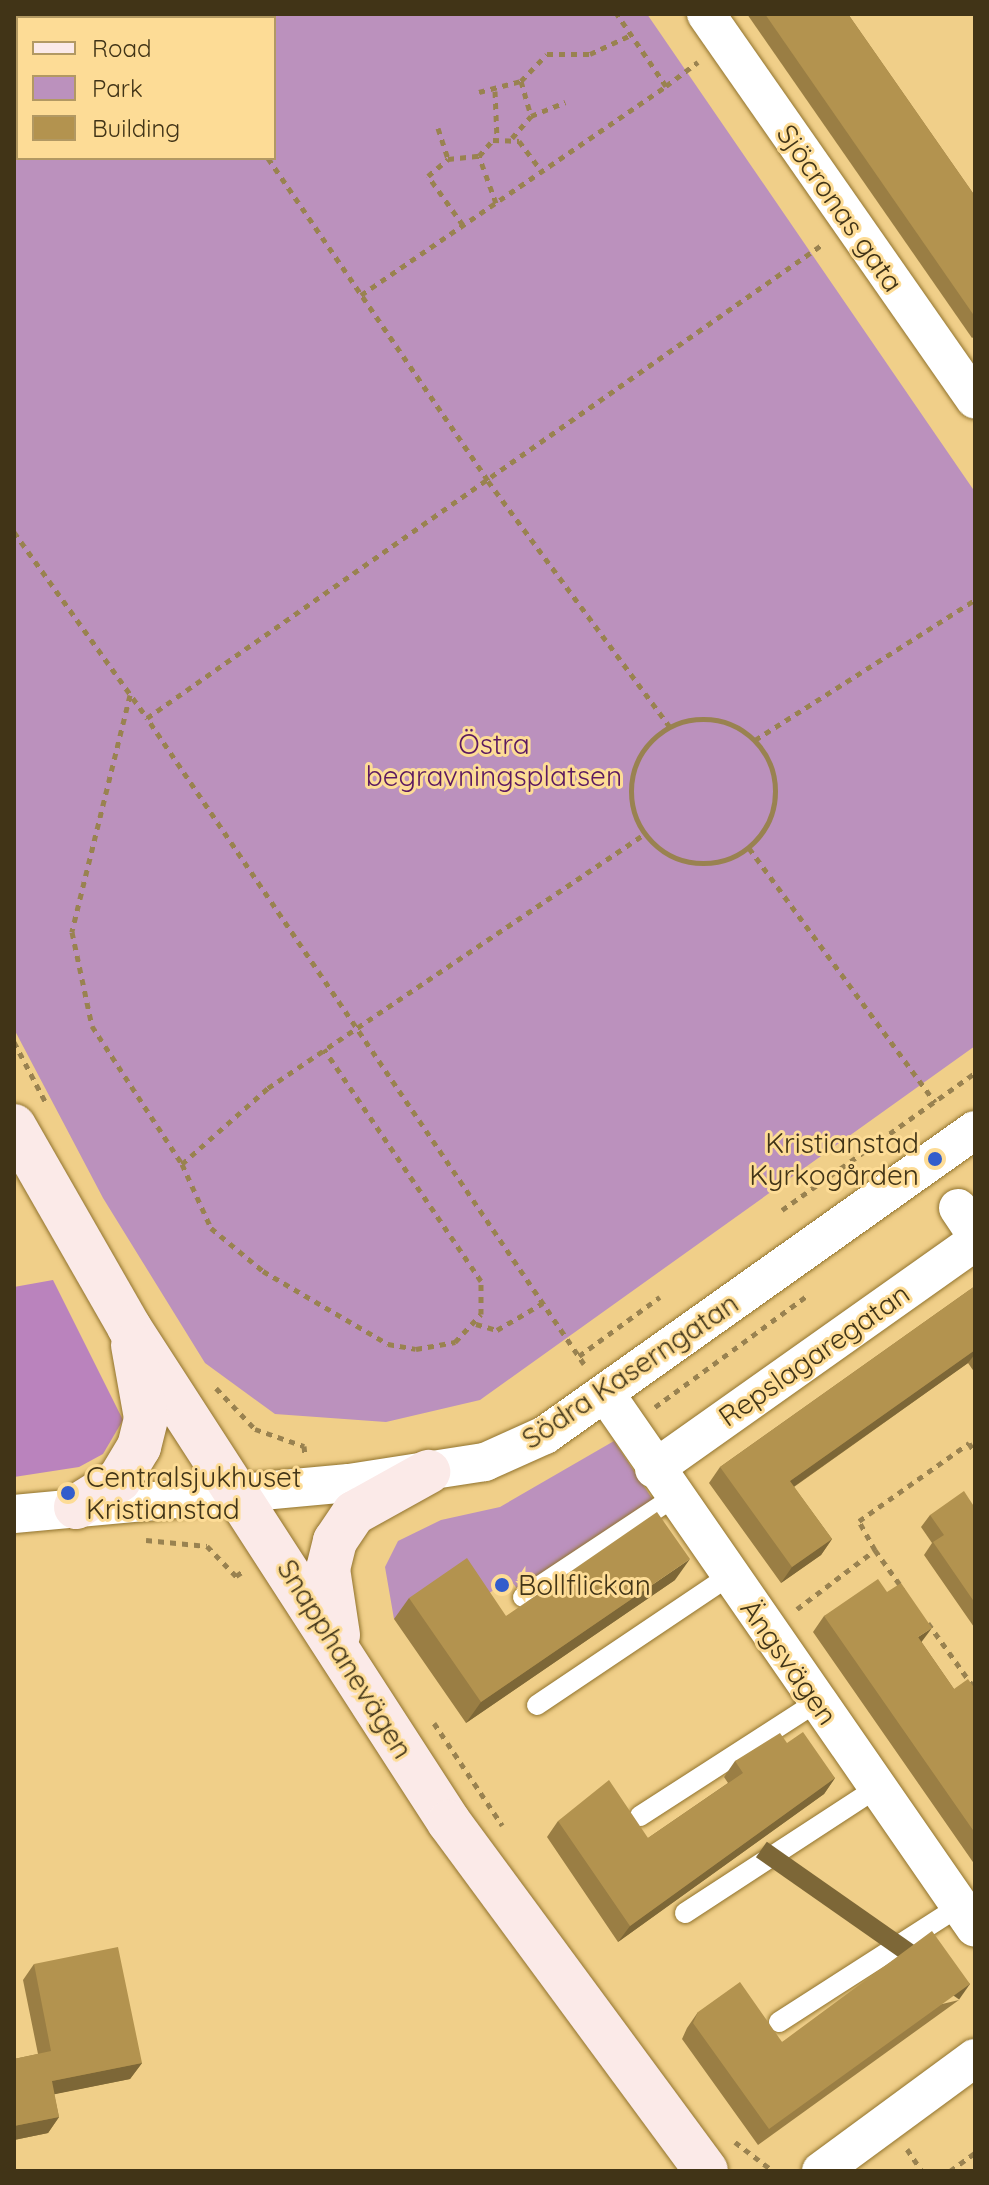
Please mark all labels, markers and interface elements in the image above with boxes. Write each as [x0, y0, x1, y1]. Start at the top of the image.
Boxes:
legend [16, 16, 276, 160]
text: Road [92, 33, 152, 63]
text: Park [92, 73, 143, 103]
text: Building [92, 113, 180, 143]
street label: Sjöcronas gata [770, 118, 910, 298]
park label: Östra begravningsplatsen [366, 727, 622, 793]
place label: Kristianstad Kyrkogården [749, 1126, 919, 1192]
marker: Kristianstad Kyrkogården [926, 1150, 944, 1168]
street label: Repslagaregatan [712, 1277, 916, 1433]
street label: Södra Kaserngatan [516, 1286, 744, 1456]
place label: Centralsjukhuset Kristianstad [86, 1460, 301, 1526]
marker: Centralsjukhuset Kristianstad [57, 1482, 79, 1504]
street label: Snapphanevägen [270, 1553, 420, 1765]
place label: Bollflickan [518, 1568, 651, 1602]
marker: Bollflickan [493, 1576, 511, 1594]
street label: Ängsvägen [734, 1593, 844, 1731]

